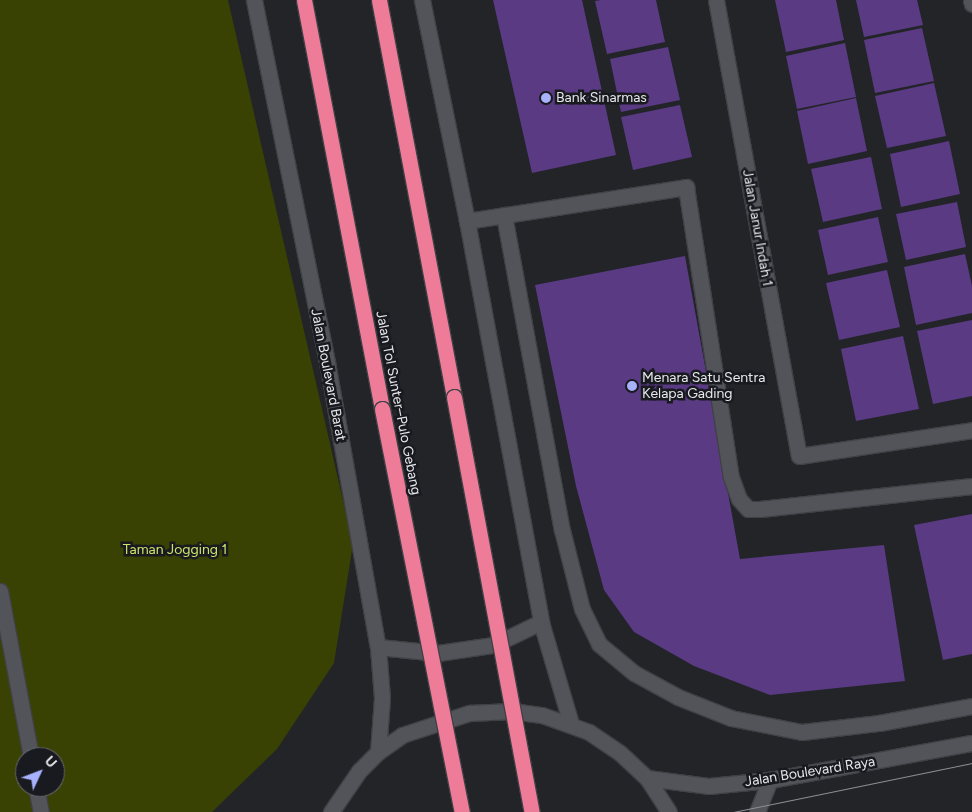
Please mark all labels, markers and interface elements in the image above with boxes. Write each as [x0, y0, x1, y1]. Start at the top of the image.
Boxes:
place label: Bank Sinarmas [556, 90, 647, 106]
marker: Bank Sinarmas [540, 92, 552, 104]
street label: Jalan Janur Indah 1 [738, 168, 776, 288]
street label: Jalan Boulevard Barat [307, 307, 349, 443]
street label: Jalan Tol Sunter–Pulo Gebang [372, 310, 424, 496]
place label: Menara Satu Sentra Kelapa Gading [642, 370, 765, 402]
marker: Menara Satu Sentra Kelapa Gading [626, 380, 638, 392]
park label: Taman Jogging 1 [123, 542, 227, 558]
north arrow [15, 747, 65, 797]
text: U [41, 753, 60, 772]
street label: Jalan Boulevard Raya [744, 753, 876, 791]

